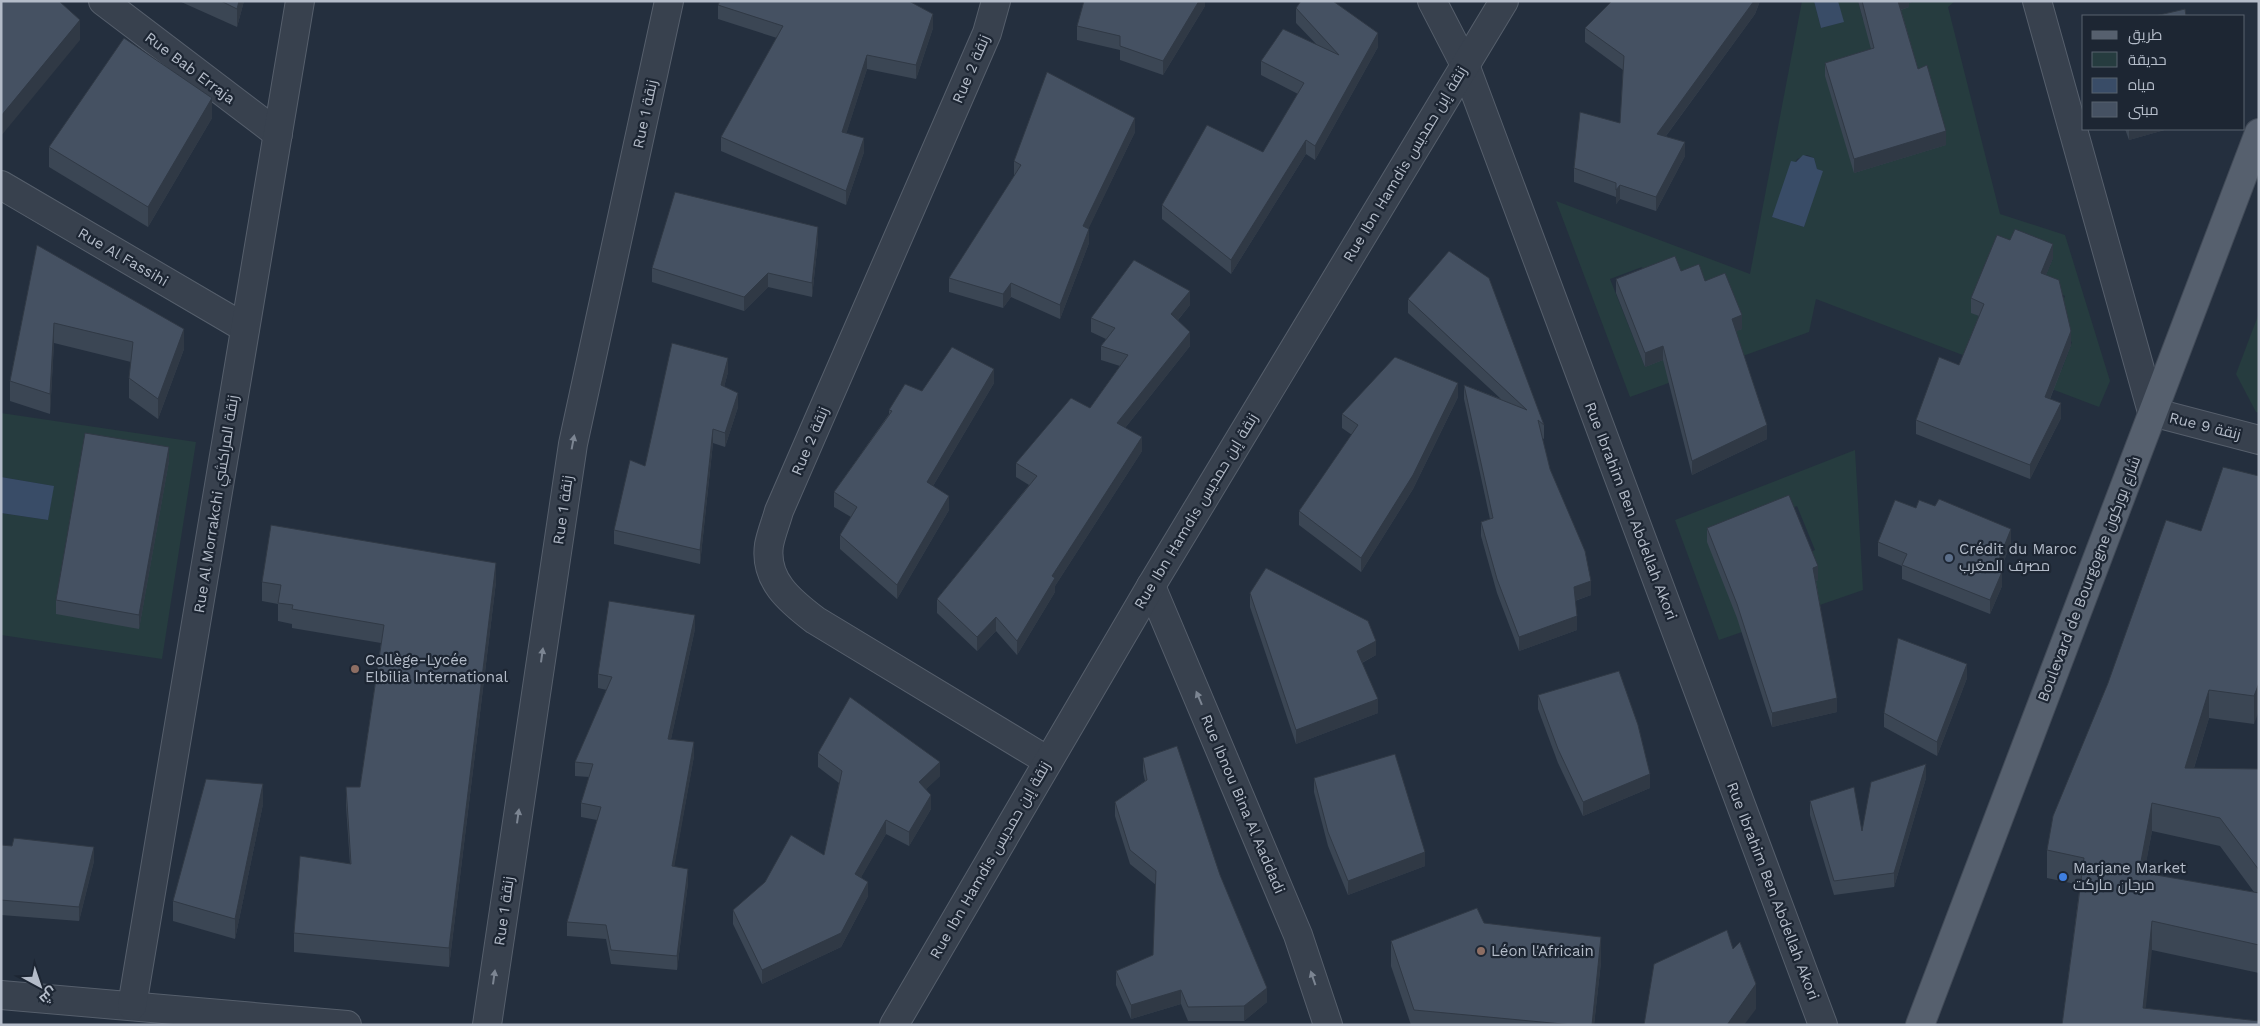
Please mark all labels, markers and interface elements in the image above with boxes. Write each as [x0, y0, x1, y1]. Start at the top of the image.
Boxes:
legend [2082, 15, 2245, 130]
text: طريق [2128, 26, 2162, 45]
street label: Rue Bab Erraja [141, 28, 239, 108]
street label: Rue 2 زنقة [948, 32, 994, 106]
text: حديقة [2128, 51, 2167, 69]
street label: Rue Ibn Hamdis زنقة إبن حمديس [1339, 63, 1472, 266]
text: مياه [2128, 76, 2155, 94]
street label: Rue 1 زنقة [629, 78, 661, 150]
text: مبنى [2128, 101, 2159, 120]
street label: Rue Al Fassihi [75, 224, 171, 290]
street label: Rue Al Morrakchi زنقة المراكشي [190, 394, 245, 615]
street label: Rue Ibrahim Ben Abdellah Akori [1581, 399, 1681, 623]
street label: Rue 2 زنقة [787, 404, 833, 478]
street label: Rue 9 زنقة [2167, 408, 2243, 444]
street label: Rue Ibn Hamdis زنقة إبن حمديس [1130, 410, 1263, 613]
one-way arrow [570, 434, 578, 450]
street label: Boulevard de Bourgogne شارع بوركون [2034, 454, 2146, 705]
street label: Rue 1 زنقة [549, 474, 577, 546]
place label: Crédit du Maroc مصرف المغرب [1959, 540, 2077, 575]
marker: Crédit du Maroc مصرف المغرب [1943, 552, 1955, 564]
one-way arrow [538, 647, 546, 663]
place label: Collège-Lycée Elbilia International [365, 651, 509, 686]
marker: Collège-Lycée Elbilia International [349, 663, 361, 675]
one-way arrow [1194, 691, 1202, 705]
street label: Rue Ibnou Bina Al Aaddadi [1197, 712, 1289, 896]
street label: Rue Ibn Hamdis زنقة إبن حمديس [926, 758, 1055, 963]
street label: Rue Ibrahim Ben Abdellah Akori [1723, 779, 1823, 1003]
one-way arrow [514, 807, 522, 823]
place label: Marjane Market مرجان ماركت [2073, 859, 2187, 895]
marker: Marjane Market مرجان ماركت [2057, 871, 2069, 883]
street label: Rue 1 زنقة [490, 875, 518, 947]
place label: Léon l'Africain [1491, 942, 1594, 960]
marker: Léon l'Africain [1475, 945, 1487, 957]
north arrow [15, 961, 65, 1011]
one-way arrow [491, 968, 499, 984]
one-way arrow [1309, 970, 1317, 985]
text: ش [36, 983, 60, 1008]

